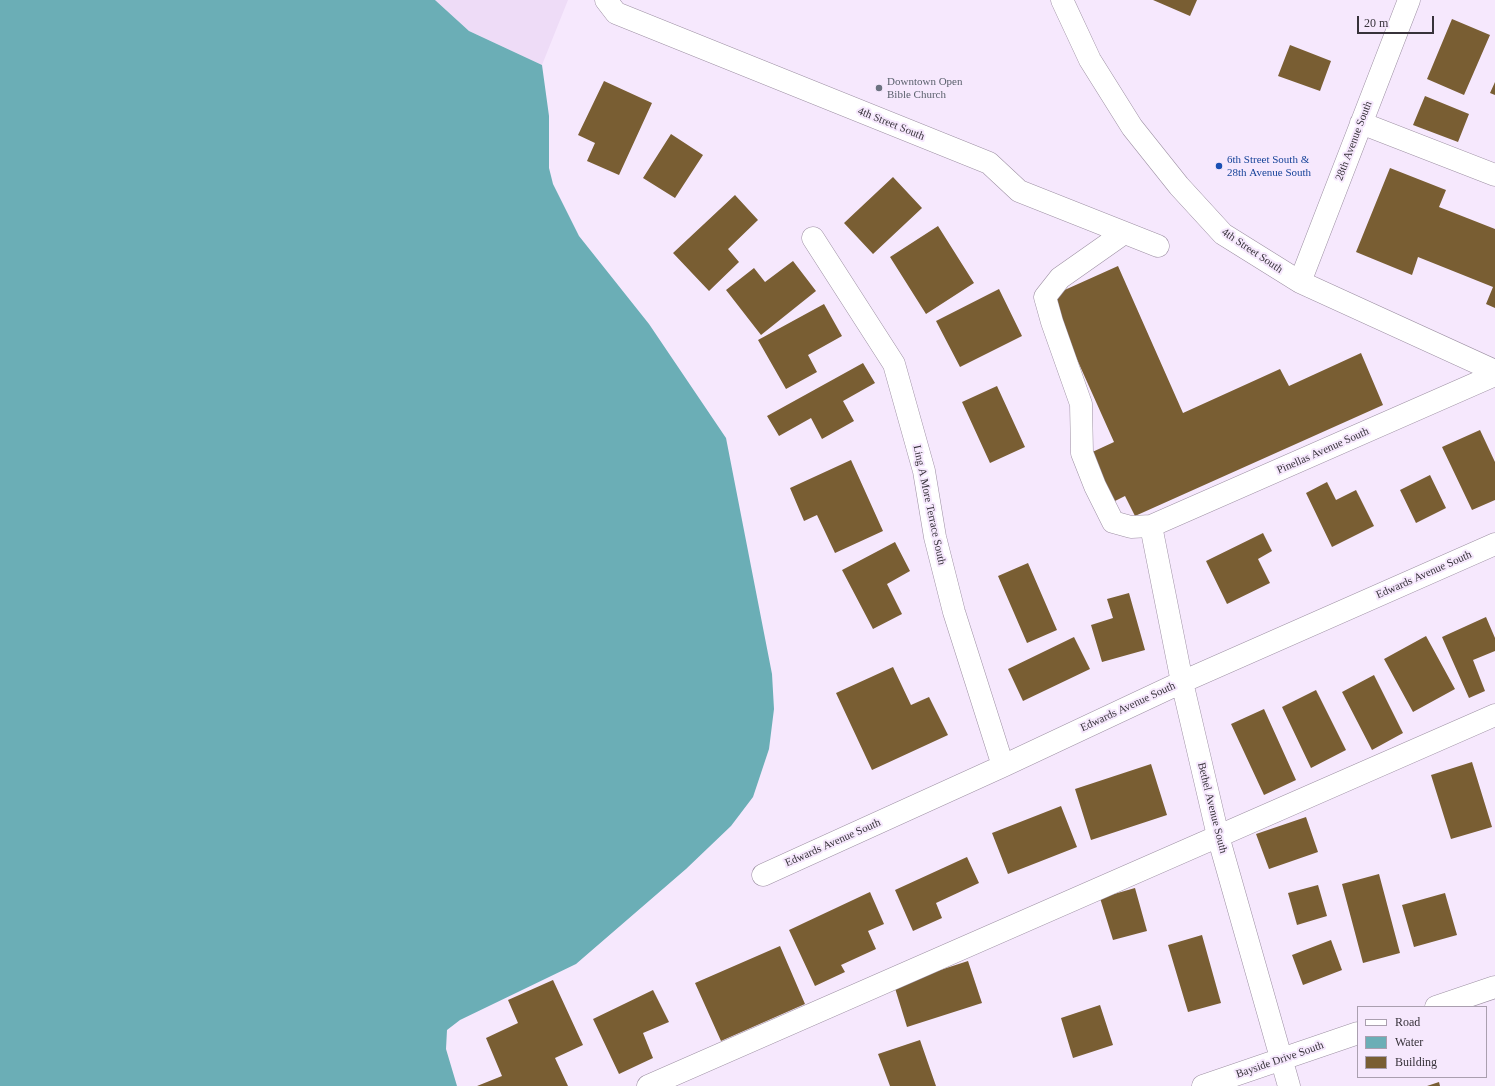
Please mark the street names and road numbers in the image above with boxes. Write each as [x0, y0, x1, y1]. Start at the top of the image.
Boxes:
street label: 28th Avenue South [1333, 99, 1375, 183]
street label: 4th Street South [856, 105, 926, 143]
street label: 4th Street South [1219, 226, 1285, 276]
street label: Pinellas Avenue South [1275, 425, 1371, 477]
street label: Ling A More Terrace South [910, 444, 948, 566]
street label: Edwards Avenue South [1374, 548, 1474, 602]
street label: Edwards Avenue South [1079, 679, 1177, 735]
street label: Bethel Avenue South [1194, 761, 1230, 855]
street label: Edwards Avenue South [783, 816, 883, 870]
street label: Bayside Drive South [1235, 1039, 1325, 1081]

